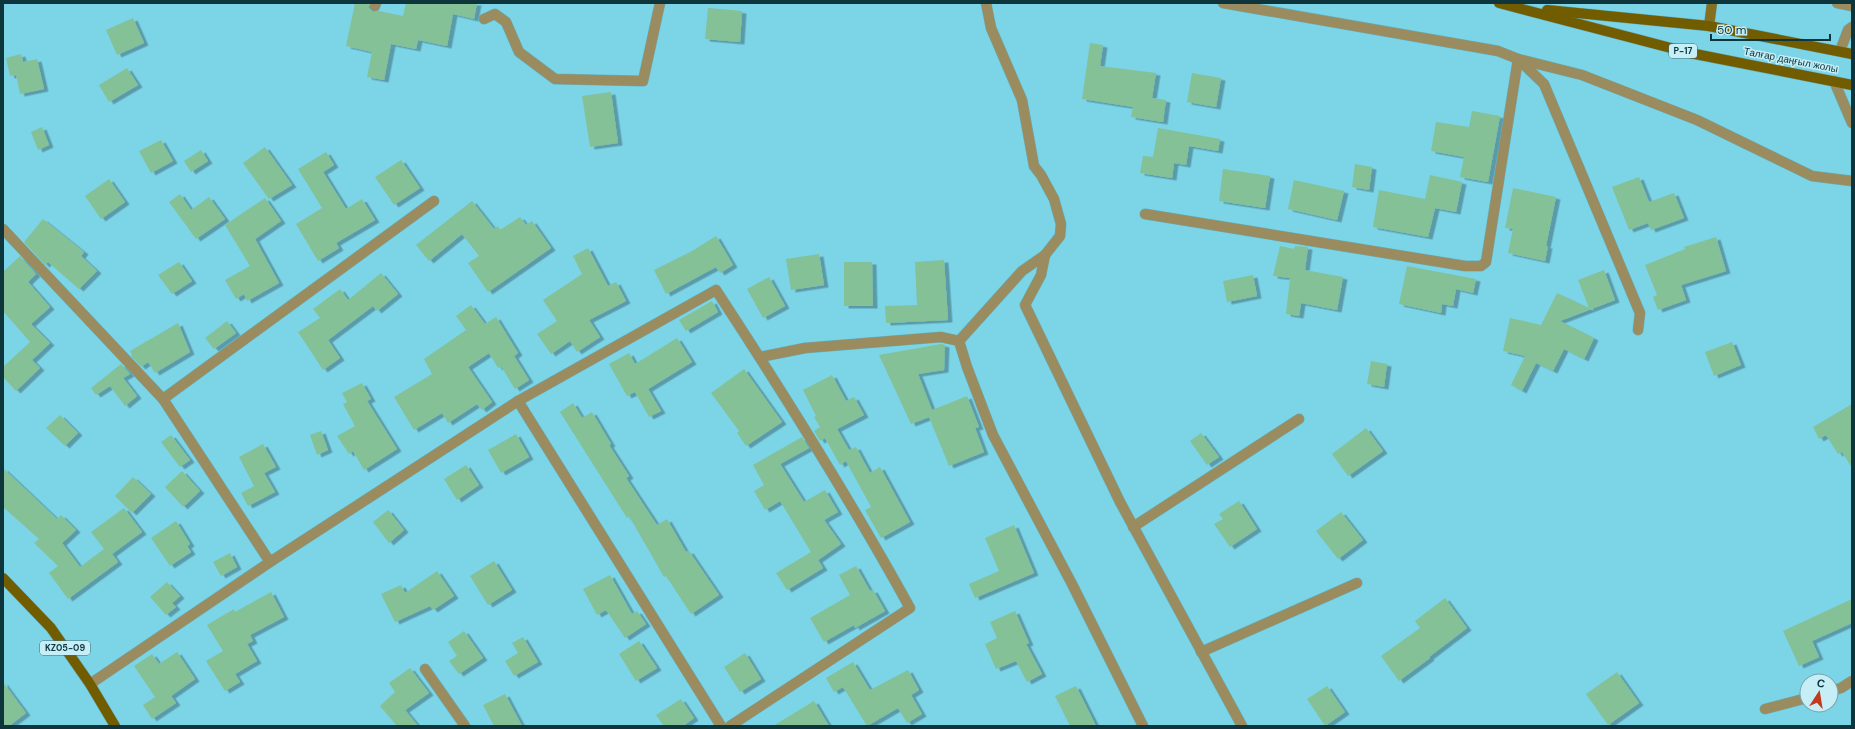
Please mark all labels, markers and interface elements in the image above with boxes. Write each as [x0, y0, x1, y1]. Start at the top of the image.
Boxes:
scale bar [1711, 16, 1830, 42]
text: 50 m [1717, 22, 1746, 38]
road number: P-17 [1669, 44, 1697, 58]
street label: Талғар даңғыл жолы [1743, 44, 1839, 76]
road number: KZ05-09 [40, 641, 90, 655]
north arrow [1799, 673, 1839, 713]
text: С [1816, 676, 1826, 691]

